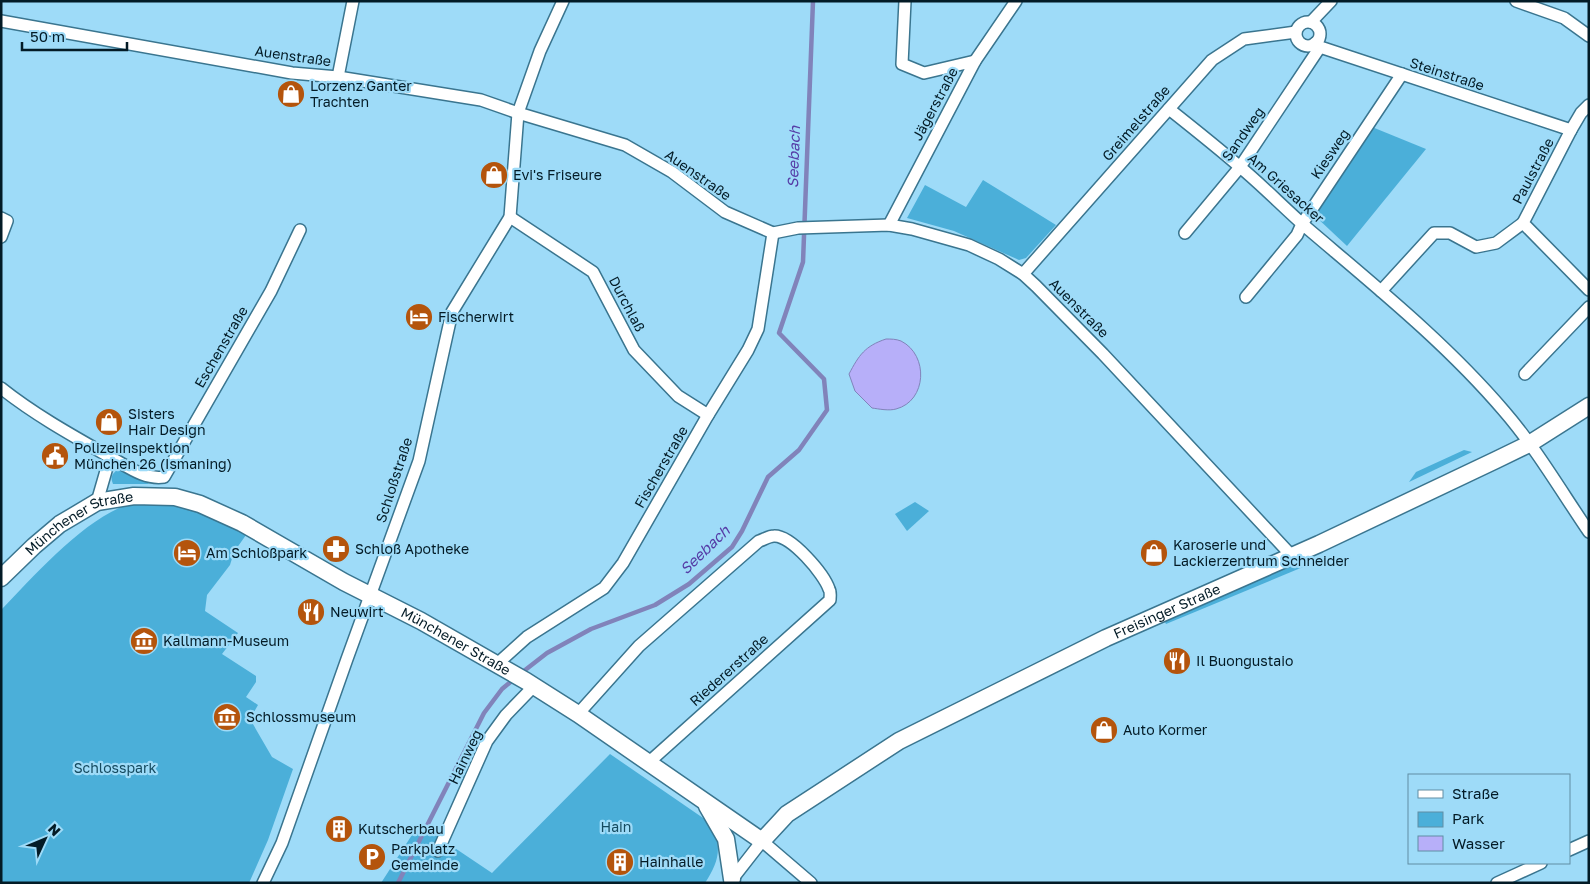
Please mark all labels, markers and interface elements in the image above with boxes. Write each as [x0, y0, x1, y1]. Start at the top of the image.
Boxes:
scale bar [22, 20, 128, 52]
text: 50 m [30, 27, 65, 45]
street label: Auenstraße [254, 42, 332, 69]
street label: Steinstraße [1408, 54, 1487, 94]
street label: Jägerstraße [908, 64, 961, 143]
place label: Lorzenz Ganter Trachten [310, 77, 412, 110]
shop icon: Lorzenz Ganter Trachten [276, 79, 306, 109]
street label: Greimelstraße [1098, 81, 1173, 164]
street label: Sandweg [1218, 103, 1267, 164]
water label: Seebach [783, 125, 803, 188]
street label: Kiesweg [1307, 125, 1353, 182]
street label: Paulstraße [1508, 135, 1557, 207]
street label: Auenstraße [662, 146, 735, 204]
street label: Am Griesacker [1245, 149, 1328, 227]
shop icon: Evi's Friseure [479, 160, 509, 190]
place label: Evi's Friseure [513, 166, 602, 183]
street label: Durchlaß [606, 273, 649, 334]
street label: Auenstraße [1046, 274, 1113, 341]
hotel icon: Fischerwirt [404, 302, 434, 332]
street label: Eschenstraße [190, 303, 251, 391]
place label: Fischerwirt [438, 308, 514, 325]
place label: Sisters Hair Design [128, 405, 206, 438]
shop icon: Sisters Hair Design [94, 407, 124, 437]
street label: Fischerstraße [630, 423, 691, 511]
street label: Schloßstraße [372, 435, 415, 525]
place label: Polizeiinspektion München 26 (Ismaning) [74, 439, 232, 472]
public building icon: Polizeiinspektion München 26 (Ismaning) [40, 441, 70, 471]
street label: Münchener Straße [21, 487, 134, 558]
water label: Seebach [676, 521, 733, 577]
pharmacy icon: Schloß Apotheke [321, 534, 351, 564]
place label: Karoserie und Lackierzentrum Schneider [1173, 536, 1350, 569]
hotel icon: Am Schloßpark [172, 538, 202, 568]
shop icon: Karoserie und Lackierzentrum Schneider [1139, 538, 1169, 568]
place label: Schloß Apotheke [355, 540, 469, 557]
place label: Am Schloßpark [206, 544, 307, 561]
street label: Freisinger Straße [1111, 580, 1223, 642]
restaurant icon: Neuwirt [296, 597, 326, 627]
place label: Neuwirt [330, 603, 384, 620]
street label: Münchener Straße [398, 603, 514, 678]
museum icon: Kallmann-Museum [129, 626, 159, 656]
street label: Riedererstraße [686, 630, 771, 709]
place label: Kallmann-Museum [163, 632, 289, 649]
restaurant icon: Il Buongustaio [1162, 646, 1192, 676]
place label: Il Buongustaio [1196, 652, 1293, 669]
museum icon: Schlossmuseum [212, 702, 242, 732]
place label: Schlossmuseum [246, 708, 356, 725]
shop icon: Auto Kormer [1089, 715, 1119, 745]
place label: Auto Kormer [1123, 721, 1208, 738]
street label: Hainweg [444, 727, 485, 787]
park label: Schlosspark [74, 759, 156, 776]
legend [1408, 774, 1570, 864]
text: Straße [1452, 784, 1499, 802]
text: Park [1452, 809, 1485, 827]
north arrow [20, 814, 70, 864]
building icon: Kutscherbau [324, 814, 354, 844]
park label: Hain [601, 818, 631, 835]
text: N [45, 820, 65, 839]
place label: Kutscherbau [358, 820, 444, 837]
text: Wasser [1452, 834, 1505, 852]
place label: Parkplatz Gemeinde [391, 840, 459, 873]
parking icon: Parkplatz Gemeinde [357, 842, 387, 872]
building icon: Hainhalle [605, 847, 635, 877]
place label: Hainhalle [639, 853, 703, 870]

